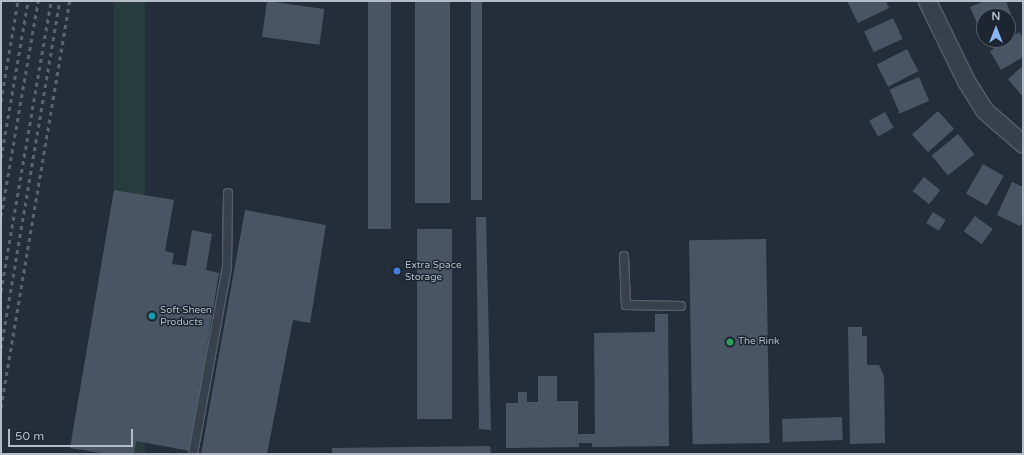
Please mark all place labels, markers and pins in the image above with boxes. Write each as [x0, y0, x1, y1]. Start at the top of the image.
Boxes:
place label: Extra Space Storage [405, 259, 462, 282]
marker: Extra Space Storage [392, 266, 402, 276]
place label: Soft Sheen Products [160, 304, 212, 328]
marker: Soft Sheen Products [147, 311, 157, 321]
place label: The Rink [738, 336, 780, 348]
marker: The Rink [725, 337, 735, 347]

